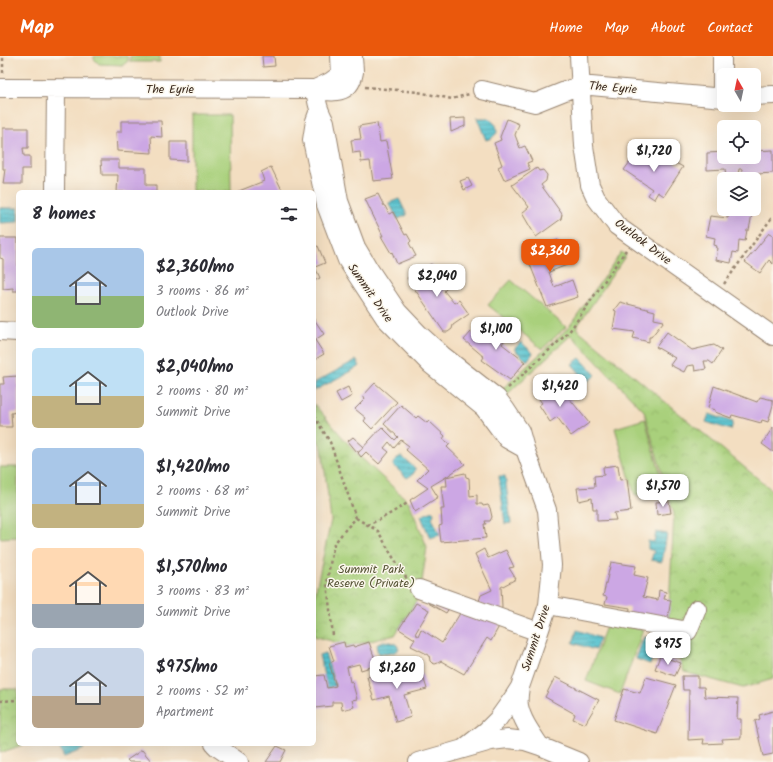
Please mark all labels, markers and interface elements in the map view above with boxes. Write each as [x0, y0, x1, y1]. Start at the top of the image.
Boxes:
text: Map [20, 13, 54, 43]
text: Home [549, 17, 583, 39]
text: Map [605, 17, 629, 39]
text: About [651, 17, 685, 39]
text: Contact [707, 17, 753, 39]
north arrow [717, 68, 761, 112]
map controls [717, 68, 761, 216]
street label: The Eyrie [588, 76, 638, 100]
street label: The Eyrie [146, 80, 195, 99]
button: locate [717, 120, 761, 164]
pin: $1,720 [621, 139, 687, 173]
text: $1,720 [636, 141, 672, 162]
button: layers [717, 172, 761, 216]
text: 8 homes [32, 201, 96, 228]
icon: filters [278, 203, 300, 225]
street label: Outlook Drive [611, 214, 676, 270]
pin: $2,360 [517, 239, 583, 273]
text: $2,360 [530, 241, 570, 262]
text: $2,360/mo [156, 254, 234, 281]
street label: Summit Drive [343, 259, 398, 327]
icon: home [64, 264, 112, 312]
pin: $2,040 [404, 264, 470, 298]
text: $2,040 [417, 266, 457, 287]
text: 3 rooms · 86 m² [156, 281, 249, 302]
text: Outlook Drive [156, 302, 229, 323]
pin: $1,100 [463, 317, 529, 351]
text: $1,100 [480, 319, 512, 340]
text: $2,040/mo [156, 354, 234, 381]
icon: home [64, 364, 112, 412]
pin: $1,420 [527, 374, 593, 408]
text: $1,420 [542, 376, 578, 397]
text: 2 rooms · 80 m² [156, 381, 248, 402]
text: Summit Drive [156, 402, 230, 423]
text: $1,420/mo [156, 454, 230, 481]
icon: home [64, 464, 112, 512]
pin: $1,570 [630, 474, 696, 508]
text: $1,570 [646, 476, 680, 497]
text: 2 rooms · 68 m² [156, 481, 249, 502]
text: Summit Drive [156, 502, 230, 523]
text: $1,570/mo [156, 554, 227, 581]
park label: Summit Park Reserve (Private) [327, 560, 415, 593]
icon: home [64, 564, 112, 612]
text: 3 rooms · 83 m² [156, 581, 249, 602]
text: Summit Drive [156, 602, 230, 623]
street label: Summit Drive [516, 602, 556, 674]
pin: $975 [644, 632, 692, 666]
text: $975 [655, 634, 682, 655]
text: $975/mo [156, 654, 218, 681]
pin: $1,260 [364, 656, 430, 690]
text: $1,260 [379, 658, 415, 679]
icon: home [64, 664, 112, 712]
text: 2 rooms · 52 m² [156, 681, 248, 702]
text: Apartment [156, 702, 214, 723]

